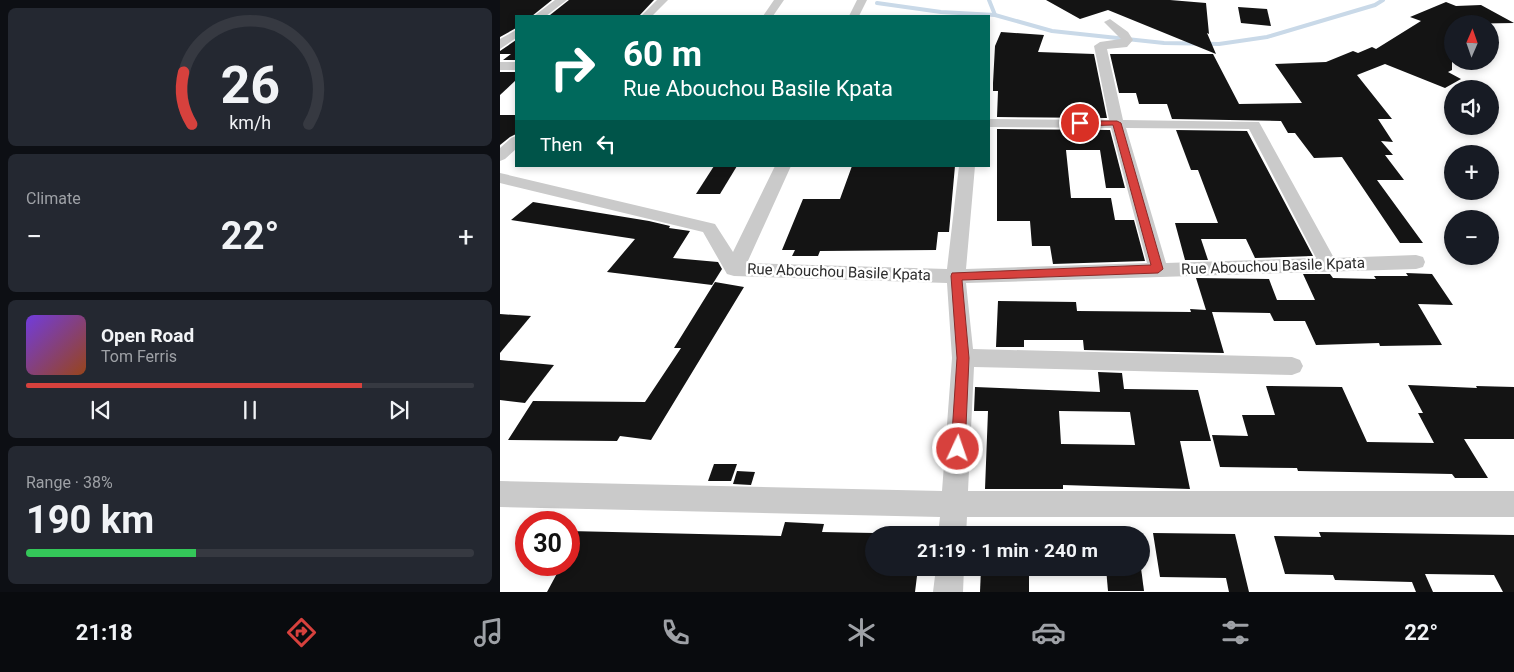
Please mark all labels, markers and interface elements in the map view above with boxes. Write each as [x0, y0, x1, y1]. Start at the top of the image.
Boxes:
north arrow [1444, 15, 1499, 70]
map controls [1444, 15, 1499, 265]
text: 60 m [623, 34, 702, 75]
icon: right [540, 35, 605, 100]
text: 26 [220, 55, 280, 116]
text: Rue Abouchou Basile Kpata [623, 76, 893, 101]
button: sound [1444, 80, 1499, 135]
pin [1059, 102, 1101, 144]
icon: arrive [1066, 109, 1094, 137]
text: km/h [229, 112, 271, 133]
icon: left [592, 130, 620, 158]
text: Then [540, 133, 582, 156]
button: + [1444, 145, 1499, 200]
text: Climate [26, 189, 81, 208]
button: − [1444, 210, 1499, 265]
text: 22° [221, 214, 279, 258]
text: − [26, 220, 42, 253]
text: + [458, 220, 474, 253]
street label: Rue Abouchou Basile Kpata [1181, 254, 1365, 278]
street label: Rue Abouchou Basile Kpata [747, 260, 931, 284]
text: Open Road [101, 324, 194, 347]
text: Tom Ferris [101, 347, 177, 366]
icon: previous [87, 396, 115, 424]
icon: pause [236, 396, 264, 424]
icon: next [385, 396, 413, 424]
position arrow [931, 422, 983, 474]
text: Range · 38% [26, 473, 113, 492]
text: 190 km [26, 498, 154, 542]
speed limit sign: 30 [515, 511, 580, 576]
text: 21:19 · 1 min · 240 m [917, 539, 1098, 562]
icon: directions [284, 615, 319, 650]
icon: music [471, 615, 506, 650]
icon: phone [658, 615, 693, 650]
icon: climate [844, 615, 879, 650]
icon: car [1031, 615, 1066, 650]
icon: filters [1218, 615, 1253, 650]
text: 21:18 [76, 620, 133, 645]
text: 22° [1404, 620, 1438, 645]

